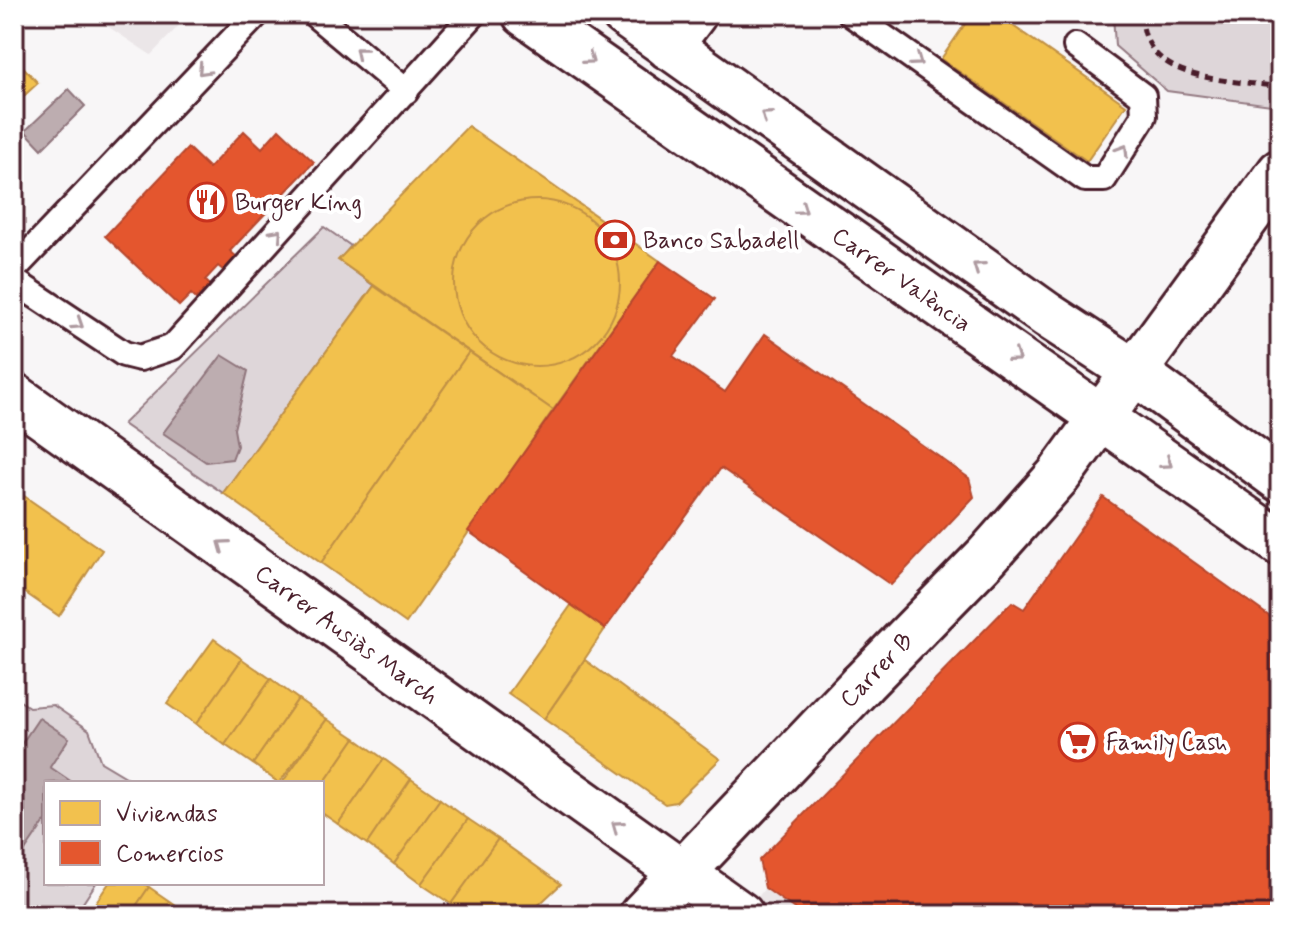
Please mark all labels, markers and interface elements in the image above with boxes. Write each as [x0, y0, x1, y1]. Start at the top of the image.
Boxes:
one-way arrow [355, 47, 369, 62]
one-way arrow [580, 49, 594, 64]
one-way arrow [908, 51, 922, 66]
one-way arrow [198, 61, 212, 75]
one-way arrow [760, 111, 774, 126]
one-way arrow [1114, 144, 1129, 158]
restaurant icon: Burger King [186, 181, 228, 223]
place label: Burger King [235, 188, 362, 221]
one-way arrow [793, 199, 807, 214]
bank icon: Banco Sabadell [594, 219, 636, 261]
street label: Carrer València [825, 221, 977, 340]
place label: Banco Sabadell [643, 226, 799, 257]
one-way arrow [267, 229, 282, 244]
one-way arrow [972, 262, 986, 277]
one-way arrow [69, 315, 84, 330]
one-way arrow [1006, 347, 1020, 362]
one-way arrow [1158, 453, 1172, 468]
one-way arrow [217, 540, 232, 555]
street label: Carrer Ausiàs March [248, 558, 444, 712]
street label: Carrer B [834, 627, 921, 715]
supermarket icon: Family Cash [1057, 721, 1099, 763]
place label: Family Cash [1106, 728, 1228, 759]
legend [44, 781, 324, 885]
text: Viviendas [116, 799, 218, 830]
one-way arrow [612, 821, 626, 836]
text: Comercios [116, 839, 224, 870]

